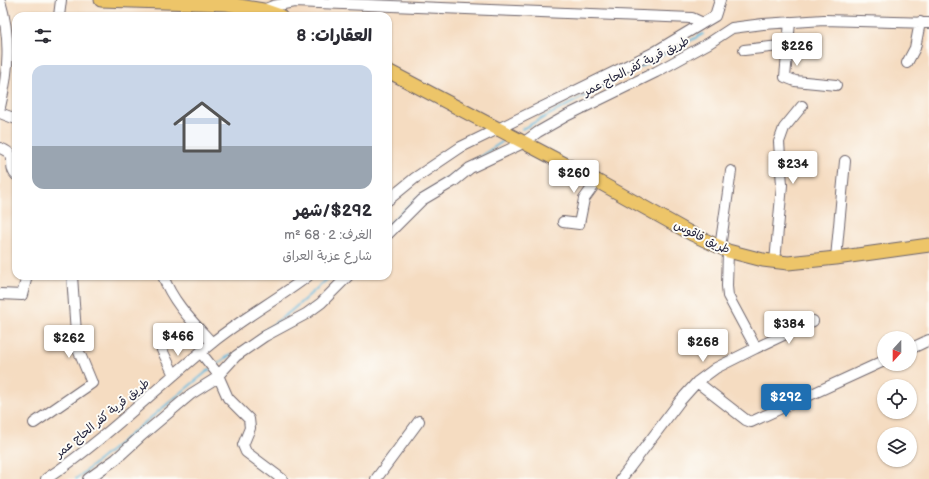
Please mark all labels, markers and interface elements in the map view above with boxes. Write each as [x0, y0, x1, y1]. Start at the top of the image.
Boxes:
icon: filters [32, 25, 54, 47]
text: العقارات: 8 [296, 26, 372, 46]
street label: طريق قرية كفر الحاج عمر [580, 33, 692, 101]
pin: $226 [773, 33, 821, 67]
text: $226 [781, 38, 813, 54]
icon: home [166, 91, 238, 163]
pin: $234 [769, 151, 817, 185]
text: $234 [777, 156, 809, 172]
pin: $260 [550, 160, 598, 194]
text: $260 [558, 165, 590, 181]
text: $292/شهر [294, 201, 372, 221]
street label: طريق فاقوس [671, 217, 732, 258]
text: الغرف: 2 · 68 m² [284, 227, 372, 243]
text: شارع عزبة العراق [282, 248, 372, 264]
pin: $384 [765, 311, 813, 345]
text: $384 [773, 316, 805, 332]
pin: $466 [154, 323, 202, 357]
pin: $262 [45, 325, 93, 359]
text: $466 [162, 328, 194, 344]
pin: $268 [679, 329, 727, 363]
text: $262 [53, 330, 85, 346]
north arrow [877, 331, 917, 371]
map controls [877, 331, 917, 467]
text: $268 [687, 334, 719, 350]
street label: طريق قرية كفر الحاج عمر [51, 376, 153, 463]
button: locate [877, 379, 917, 419]
pin: $292 [762, 384, 810, 418]
text: $292 [770, 389, 802, 405]
button: layers [877, 427, 917, 467]

